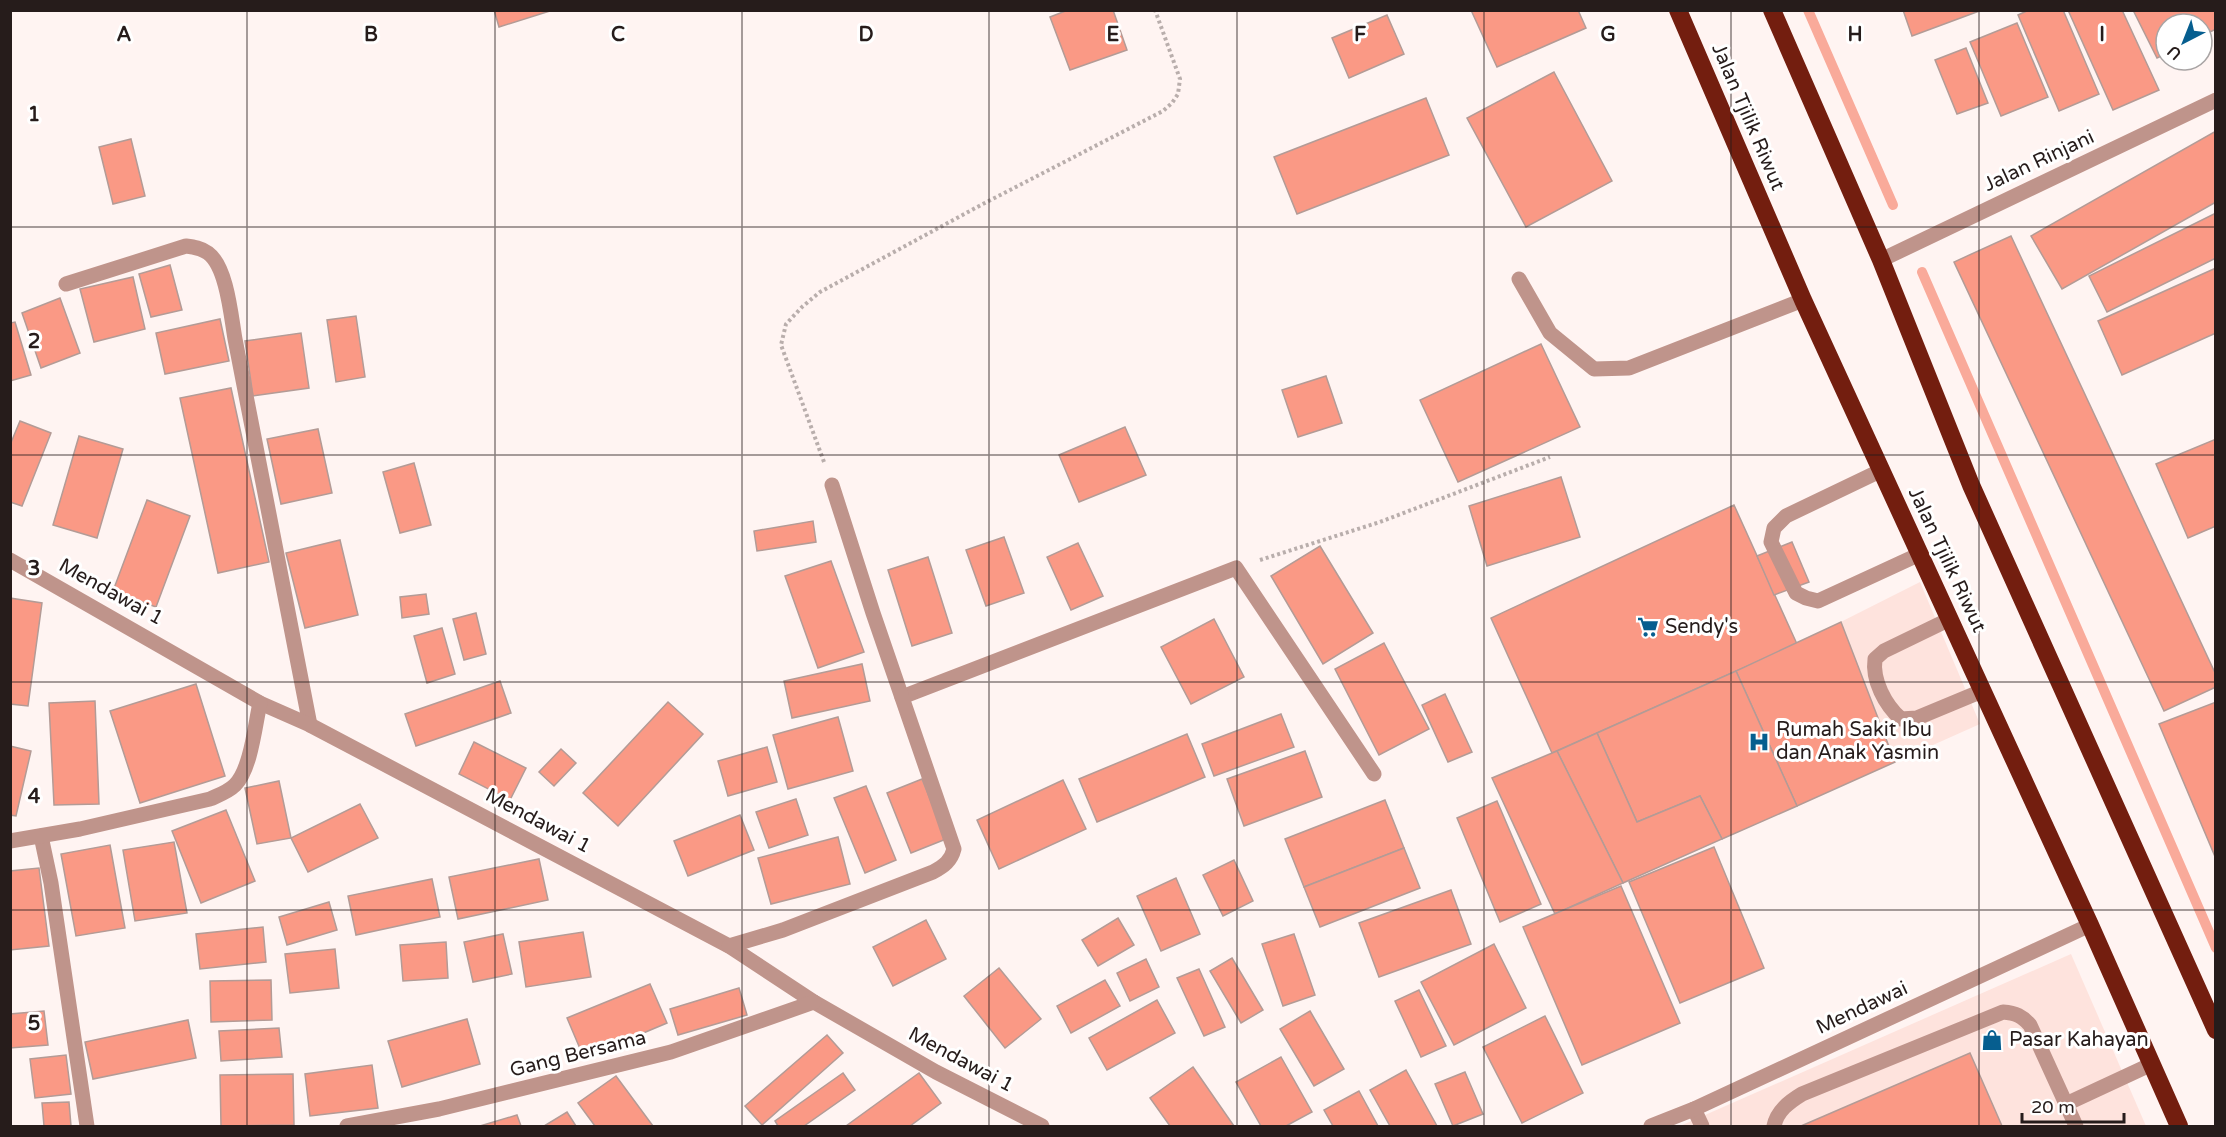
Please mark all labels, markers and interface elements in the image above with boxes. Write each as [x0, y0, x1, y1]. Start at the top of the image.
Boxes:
north arrow [2154, 12, 2214, 72]
text: A [117, 23, 132, 47]
text: B [364, 23, 378, 47]
text: C [611, 23, 625, 47]
text: D [858, 23, 874, 47]
text: E [1107, 23, 1120, 47]
text: F [1354, 23, 1366, 47]
text: G [1600, 23, 1616, 47]
text: H [1847, 23, 1863, 47]
text: I [2099, 23, 2105, 47]
street label: Jalan Tjilik Riwut [1706, 40, 1790, 194]
text: U [2163, 41, 2186, 64]
text: 1 [28, 103, 40, 127]
street label: Jalan Rinjani [1980, 125, 2098, 197]
text: 2 [28, 330, 40, 354]
street label: Jalan Tjilik Riwut [1903, 484, 1991, 637]
street label: Mendawai 1 [54, 553, 168, 631]
text: 3 [28, 557, 40, 581]
supermarket icon: Sendy's [1636, 615, 1660, 639]
place label: Sendy's [1665, 615, 1738, 639]
place label: Rumah Sakit Ibu dan Anak Yasmin [1776, 718, 1939, 765]
hospital icon: Rumah Sakit Ibu dan Anak Yasmin [1747, 730, 1771, 754]
street label: Mendawai 1 [481, 783, 595, 859]
text: 4 [28, 785, 41, 809]
street label: Mendawai [1812, 976, 1912, 1040]
text: 5 [28, 1012, 40, 1036]
street label: Mendawai 1 [904, 1022, 1018, 1098]
street label: Gang Bersama [507, 1025, 649, 1083]
shop icon: Pasar Kahayan [1980, 1028, 2004, 1052]
place label: Pasar Kahayan [2009, 1028, 2149, 1052]
scale bar [2022, 1086, 2124, 1124]
text: 20 m [2031, 1096, 2075, 1118]

